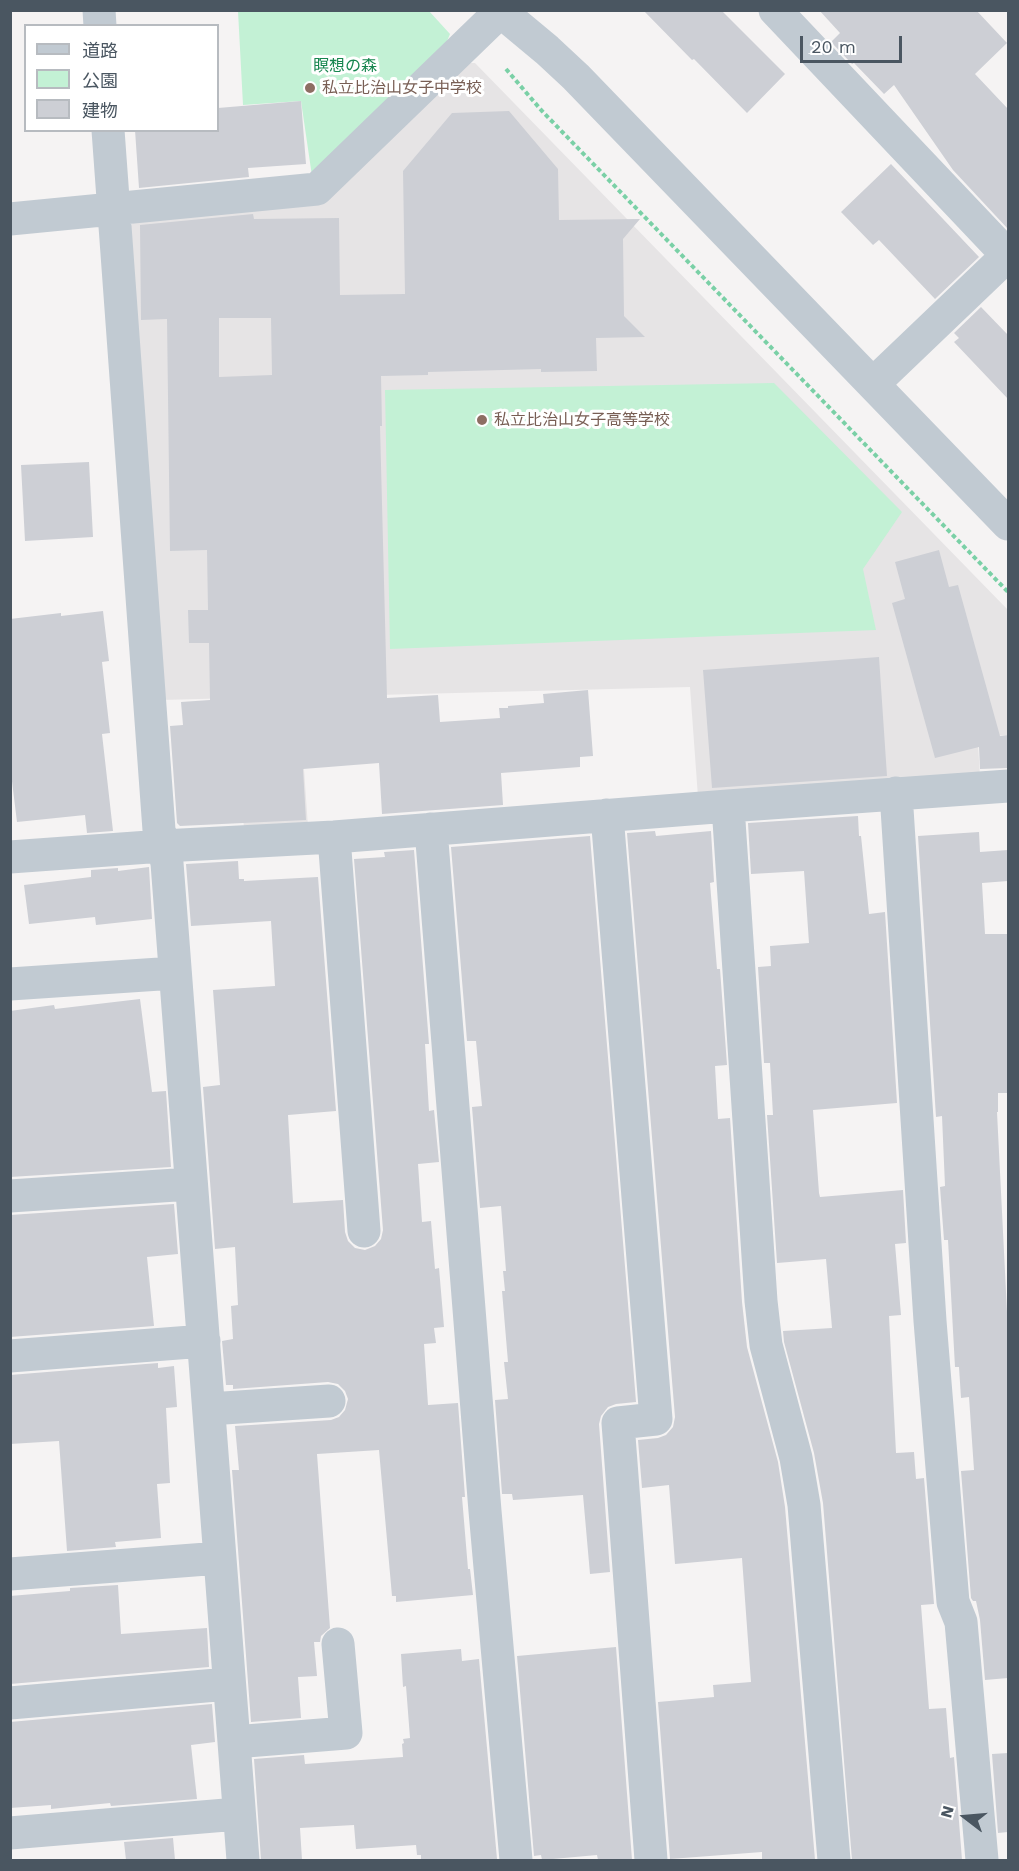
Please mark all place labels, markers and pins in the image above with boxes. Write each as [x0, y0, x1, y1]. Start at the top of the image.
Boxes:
place label: 私立比治山女子中学校 [322, 78, 482, 98]
marker: 私立比治山女子中学校 [303, 81, 317, 95]
place label: 私立比治山女子高等学校 [494, 410, 670, 430]
marker: 私立比治山女子高等学校 [475, 413, 489, 427]

